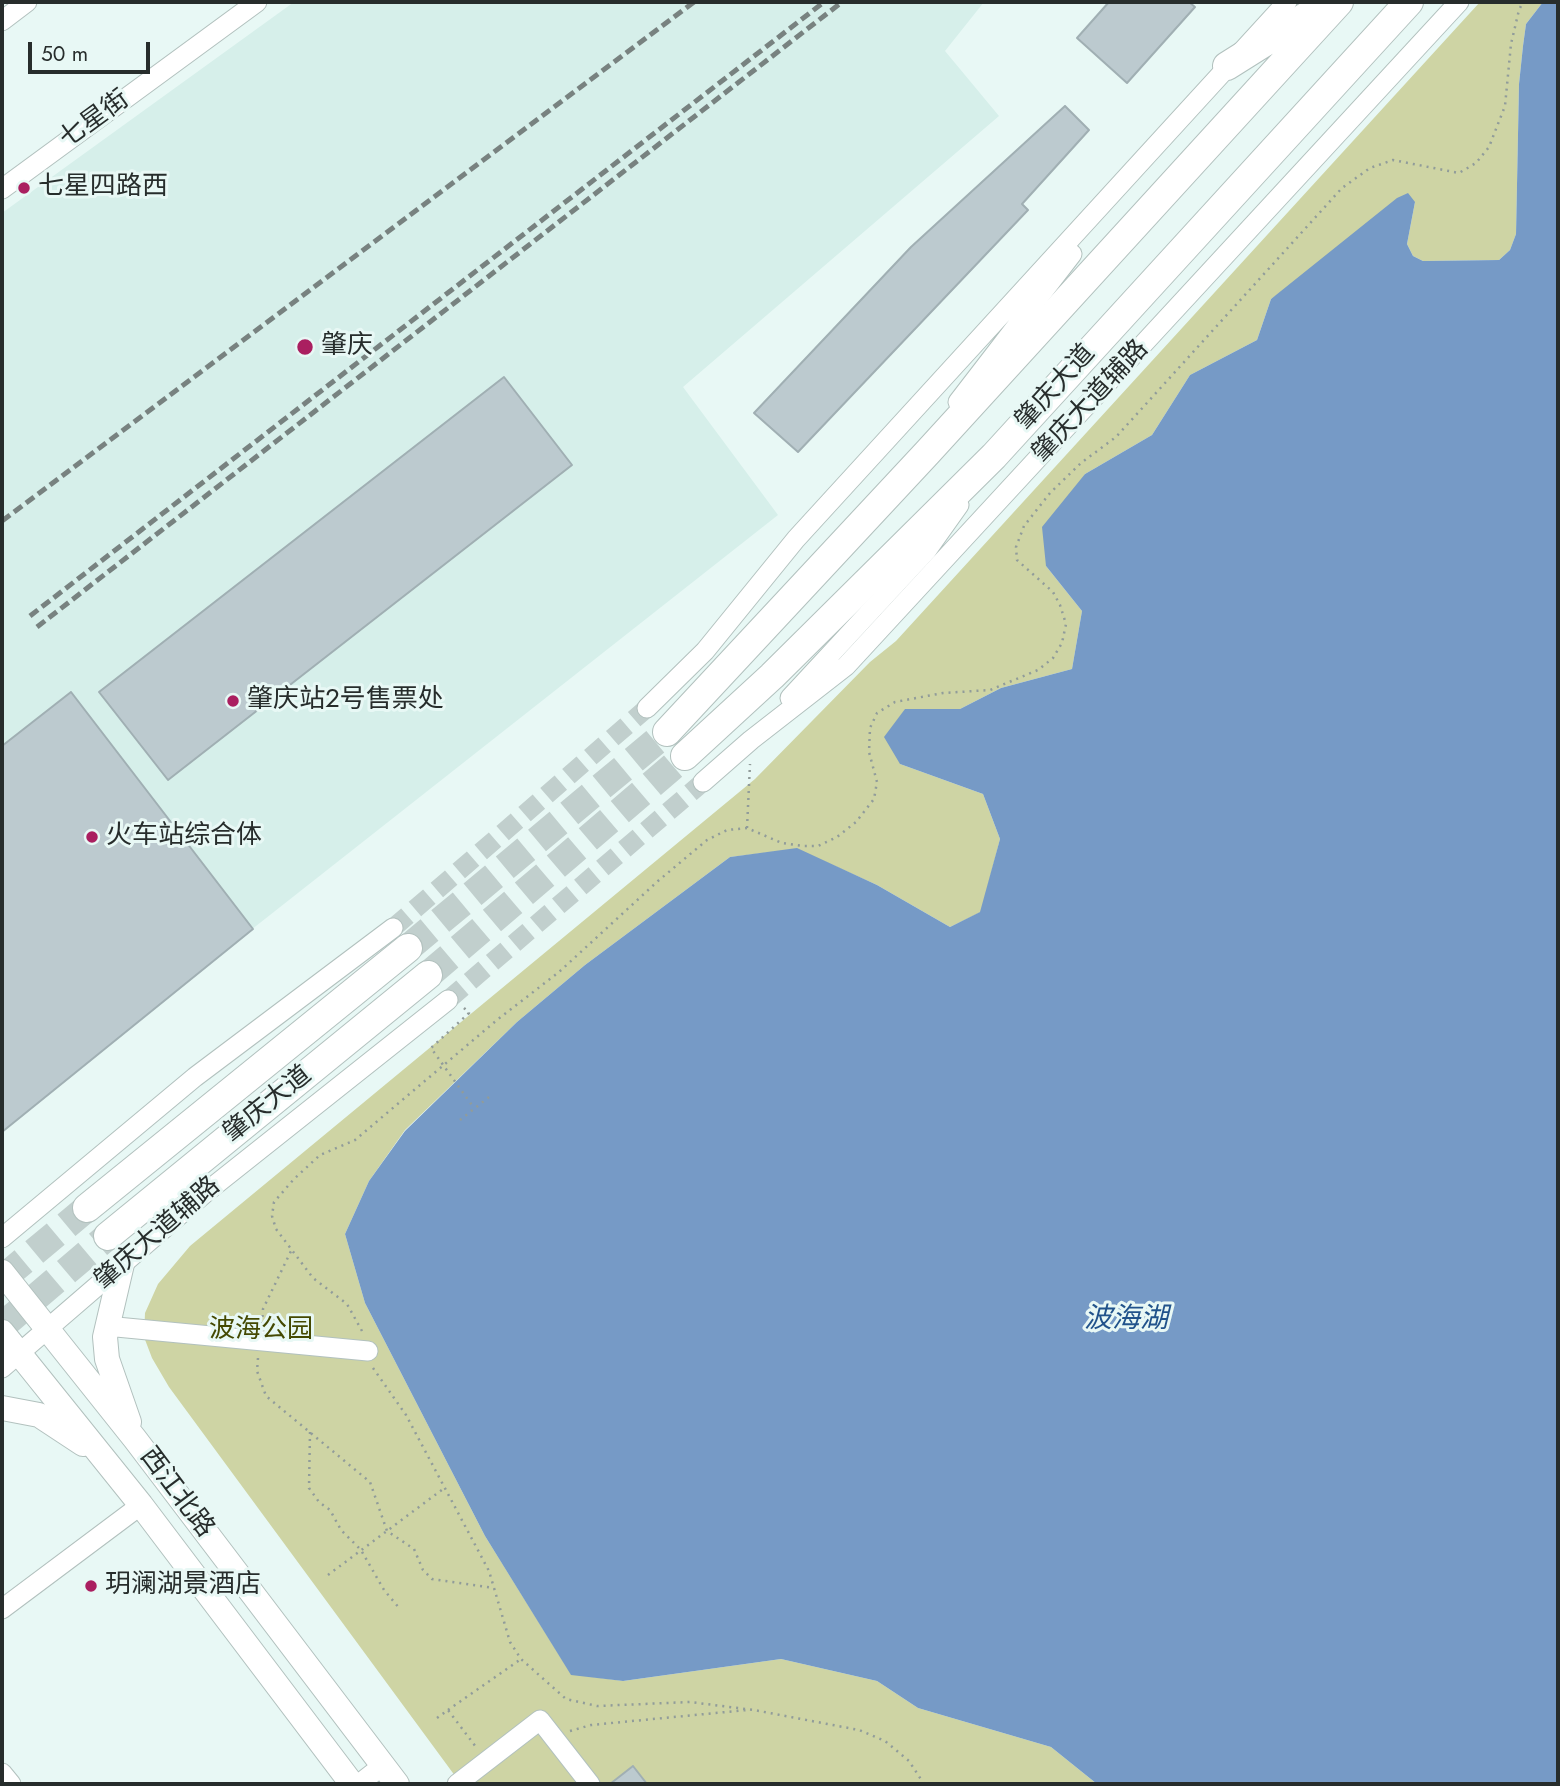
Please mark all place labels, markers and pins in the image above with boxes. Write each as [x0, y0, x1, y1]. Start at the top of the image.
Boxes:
place label: 七星四路西 [38, 172, 168, 204]
marker: 七星四路西 [16, 180, 32, 196]
place label: 肇庆 [321, 331, 373, 363]
marker: 肇庆 [295, 337, 315, 357]
place label: 肇庆站2号售票处 [247, 685, 444, 717]
marker: 肇庆站2号售票处 [225, 693, 241, 709]
place label: 火车站综合体 [106, 821, 262, 853]
marker: 火车站综合体 [84, 829, 100, 845]
place label: 玥澜湖景酒店 [105, 1570, 261, 1602]
marker: 玥澜湖景酒店 [83, 1578, 99, 1594]

